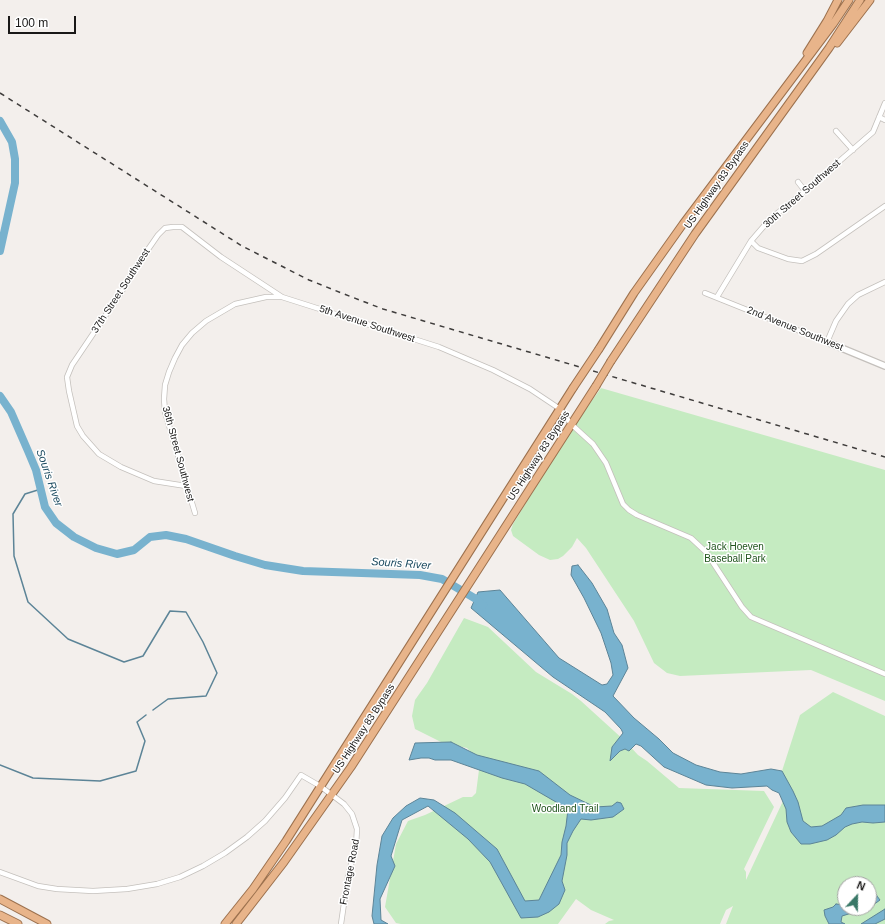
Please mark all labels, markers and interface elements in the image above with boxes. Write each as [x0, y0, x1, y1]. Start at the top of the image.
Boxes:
scale bar [10, 8, 78, 34]
text: 100 m [15, 16, 48, 30]
street label: US Highway 83 Bypass [682, 139, 752, 231]
street label: 30th Street Southwest [761, 157, 843, 231]
street label: 37th Street Southwest [89, 246, 153, 336]
street label: 5th Avenue Southwest [318, 303, 416, 345]
street label: 2nd Avenue Southwest [745, 304, 845, 354]
street label: 36th Street Southwest [159, 405, 197, 503]
street label: US Highway 83 Bypass [506, 409, 572, 503]
water label: Souris River [33, 448, 65, 508]
park label: Jack Hoeven Baseball Park [704, 541, 766, 564]
water label: Souris River [371, 555, 431, 573]
street label: US Highway 83 Bypass [331, 682, 397, 776]
park label: Woodland Trail [532, 803, 598, 815]
street label: Frontage Road [338, 838, 362, 906]
north arrow [837, 876, 877, 916]
text: N [855, 879, 867, 893]

